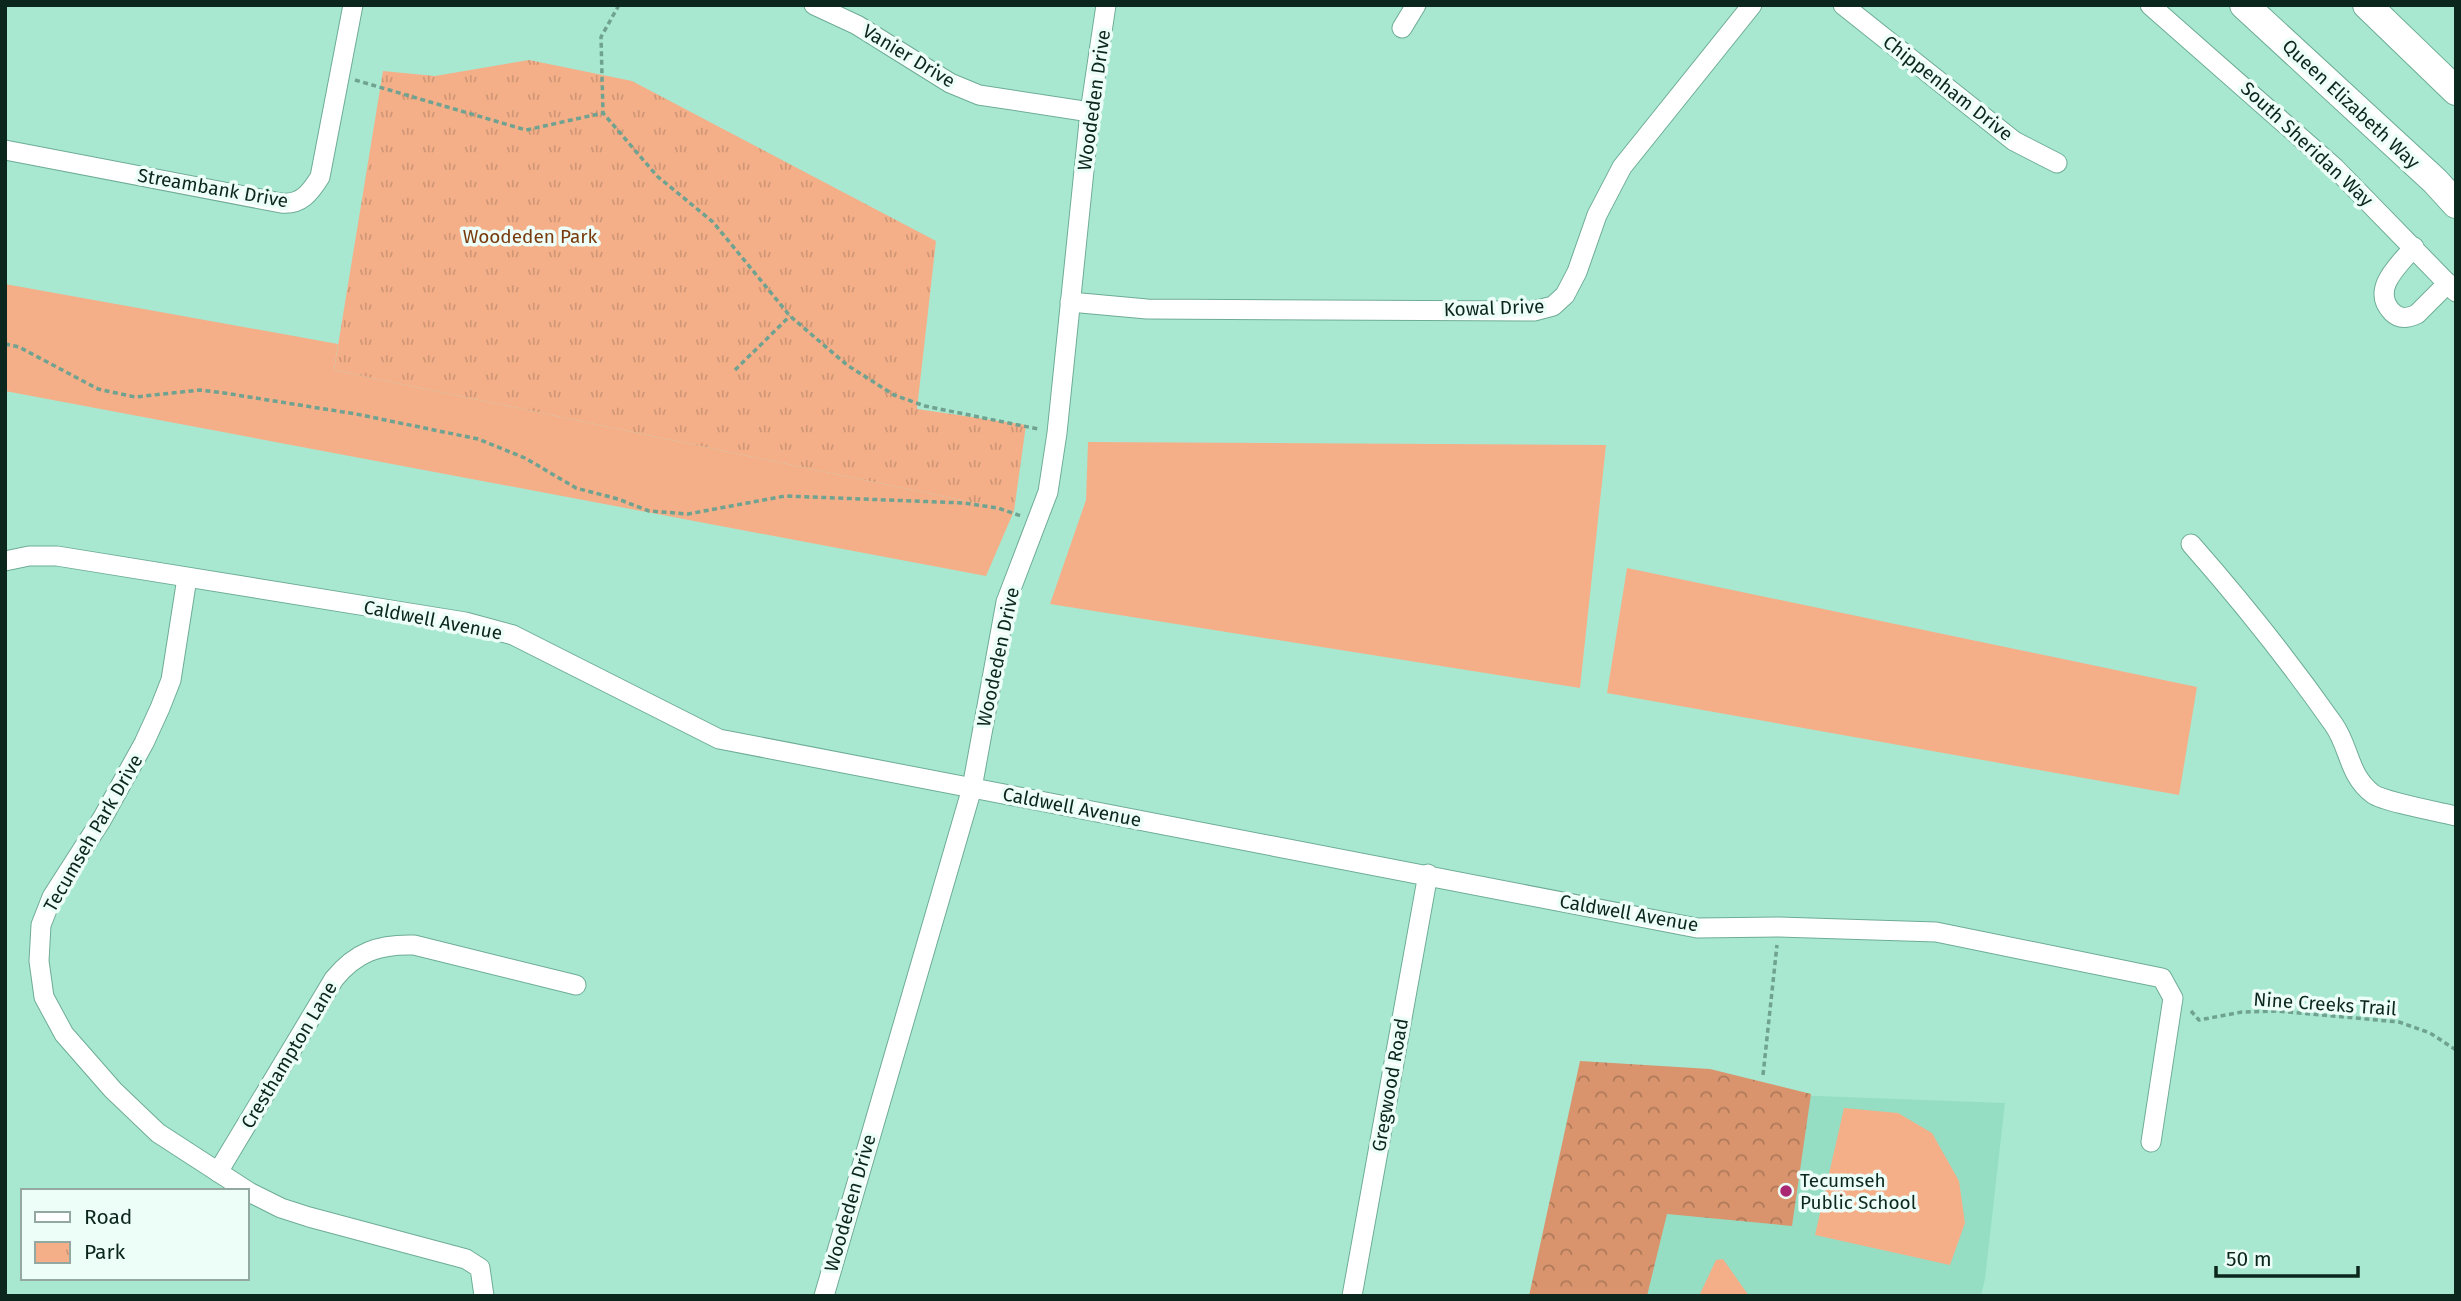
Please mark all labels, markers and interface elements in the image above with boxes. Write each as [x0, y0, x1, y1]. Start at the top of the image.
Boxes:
street label: Vanier Drive [859, 19, 959, 93]
street label: Woodeden Drive [1073, 28, 1115, 172]
street label: Chippenham Drive [1879, 30, 2017, 146]
street label: Queen Elizabeth Way [2277, 34, 2425, 174]
street label: South Sheridan Way [2236, 77, 2378, 212]
street label: Streambank Drive [136, 163, 290, 213]
park label: Woodeden Park [463, 225, 598, 248]
street label: Kowal Drive [1443, 295, 1545, 321]
street label: Woodeden Drive [972, 585, 1024, 729]
street label: Caldwell Avenue [362, 595, 504, 645]
street label: Tecumseh Park Drive [39, 750, 147, 916]
street label: Caldwell Avenue [1001, 782, 1143, 832]
street label: Caldwell Avenue [1558, 889, 1700, 937]
street label: Cresthampton Lane [236, 977, 342, 1133]
street label: Nine Creeks Trail [2253, 988, 2398, 1021]
street label: Gregwood Road [1367, 1017, 1413, 1153]
street label: Woodeden Drive [819, 1132, 881, 1274]
place label: Tecumseh Public School [1800, 1169, 1917, 1214]
marker: Tecumseh Public School [1778, 1183, 1794, 1199]
legend [21, 1189, 248, 1280]
text: Road [84, 1204, 132, 1230]
scale bar [2216, 1234, 2358, 1278]
text: Park [84, 1239, 126, 1265]
text: 50 m [2226, 1246, 2272, 1272]

